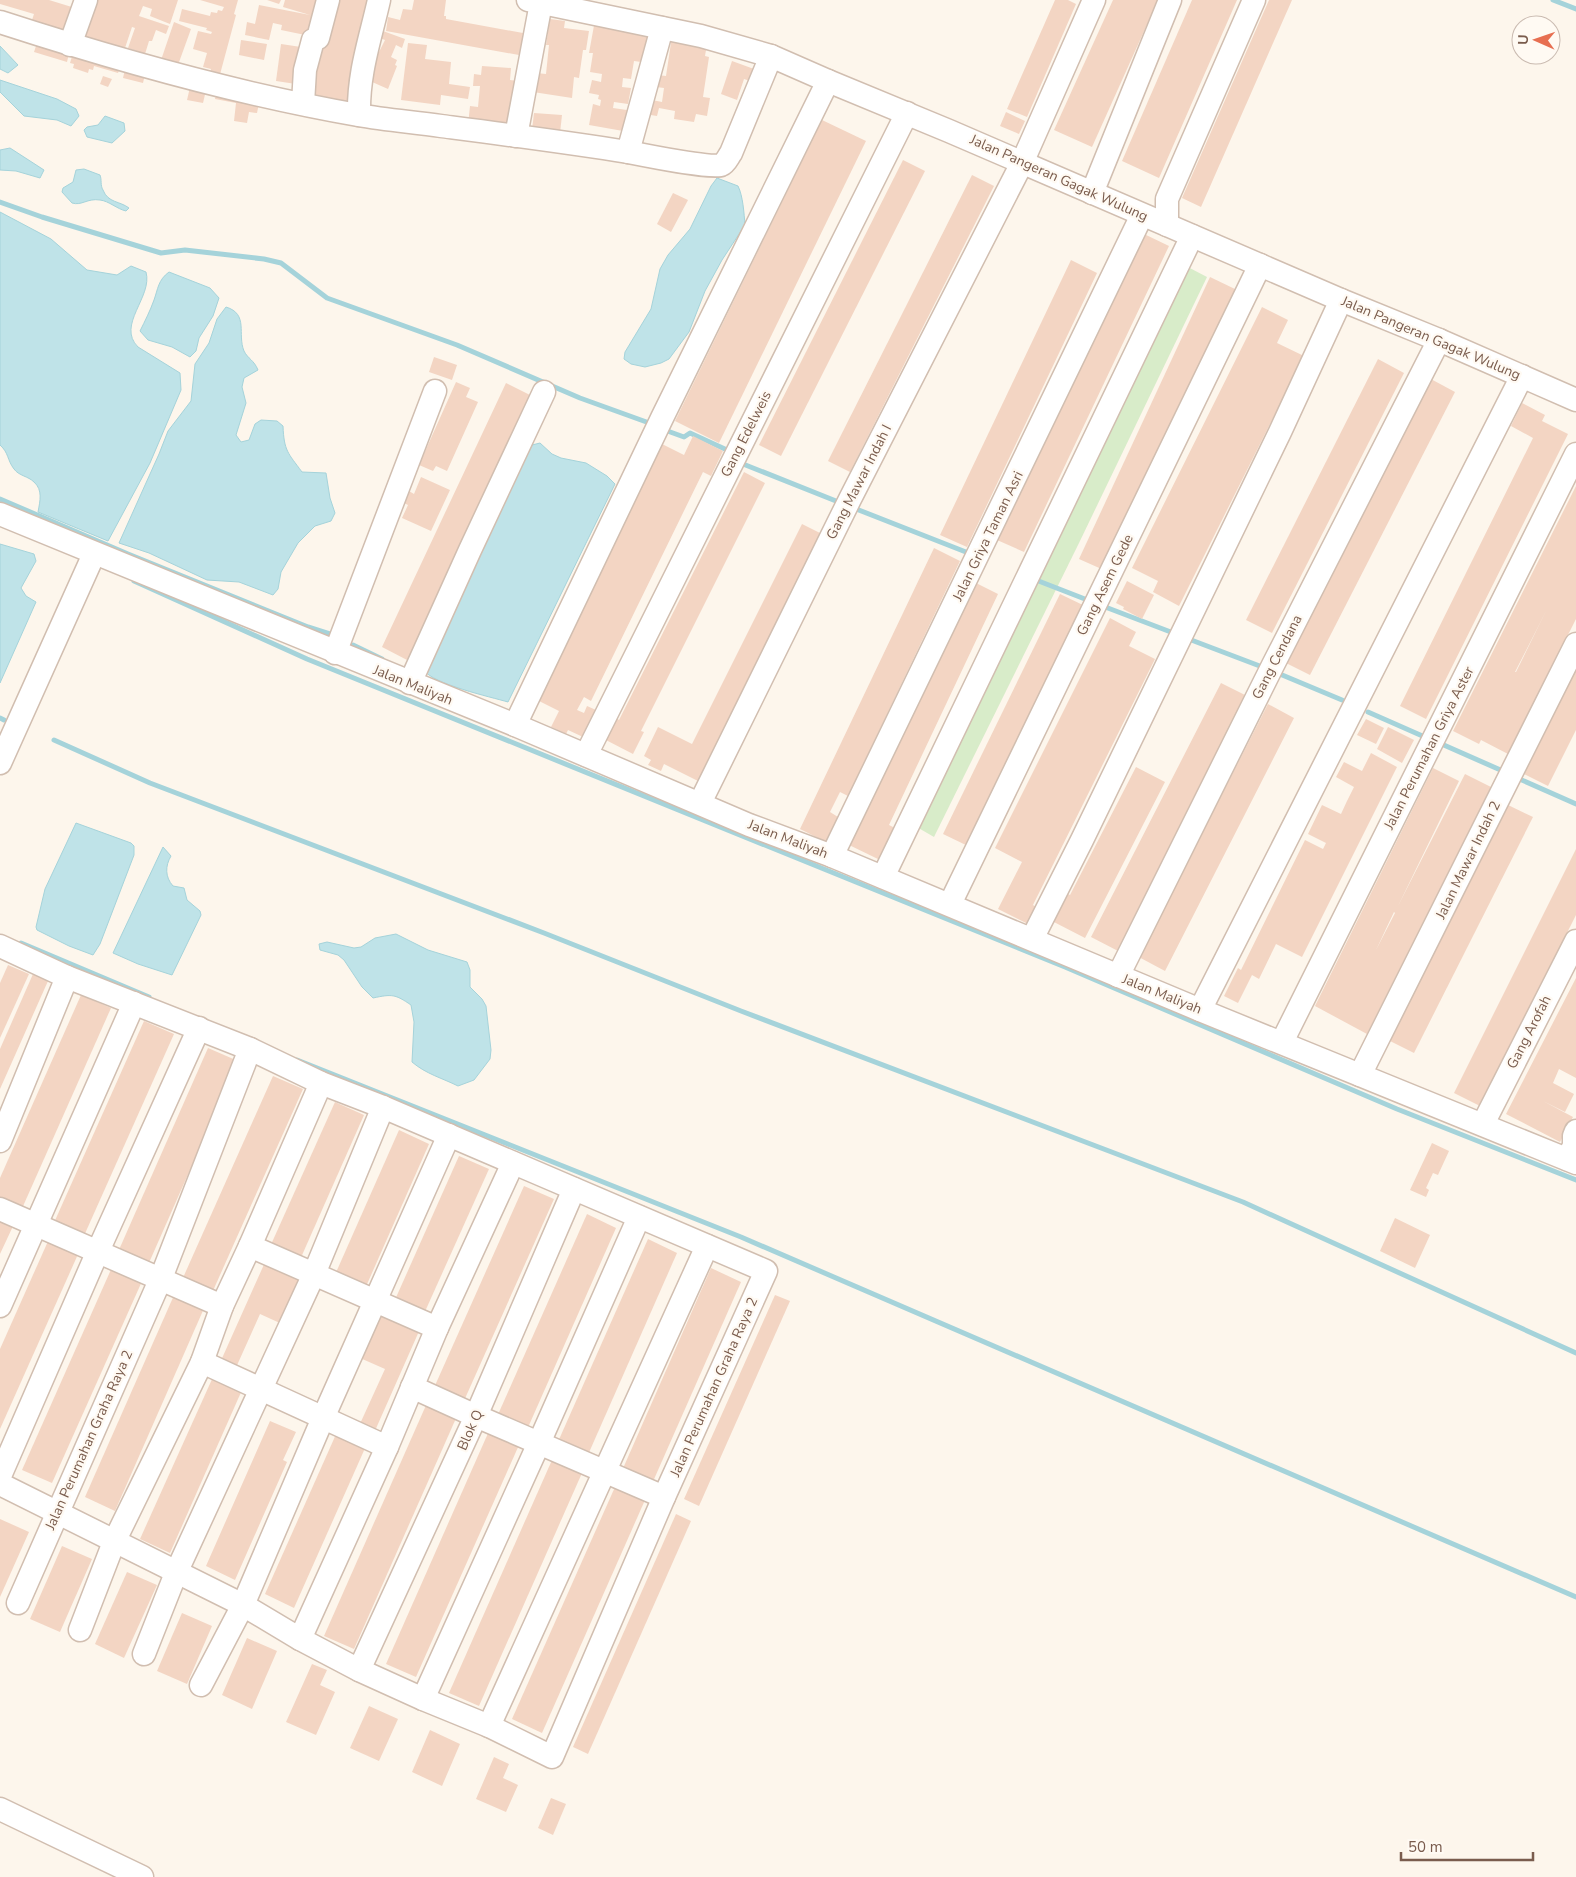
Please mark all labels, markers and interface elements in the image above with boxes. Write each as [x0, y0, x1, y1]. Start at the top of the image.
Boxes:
north arrow [1511, 15, 1561, 65]
text: U [1514, 34, 1533, 45]
street label: Jalan Pangeran Gagak Wulung [966, 130, 1151, 226]
street label: Jalan Pangeran Gagak Wulung [1338, 291, 1524, 384]
street label: Gang Edelweis [716, 388, 776, 480]
street label: Gang Mawar Indah I [822, 421, 896, 543]
street label: Jalan Griya Taman Asri [948, 468, 1028, 605]
street label: Gang Asem Gede [1072, 531, 1138, 639]
street label: Gang Cendana [1248, 611, 1306, 703]
street label: Jalan Maliyah [369, 660, 456, 710]
street label: Jalan Perumahan Griya Aster [1379, 663, 1479, 834]
street label: Jalan Mawar Indah 2 [1431, 798, 1505, 923]
street label: Jalan Maliyah [744, 815, 831, 863]
street label: Jalan Maliyah [1118, 969, 1205, 1019]
street label: Gang Arofah [1502, 992, 1556, 1072]
street label: Jalan Perumahan Graha Raya 2 [665, 1294, 762, 1481]
street label: Jalan Perumahan Graha Raya 2 [40, 1347, 137, 1534]
street label: Blok Q [453, 1407, 487, 1453]
scale bar [1401, 1830, 1534, 1862]
text: 50 m [1408, 1837, 1443, 1857]

